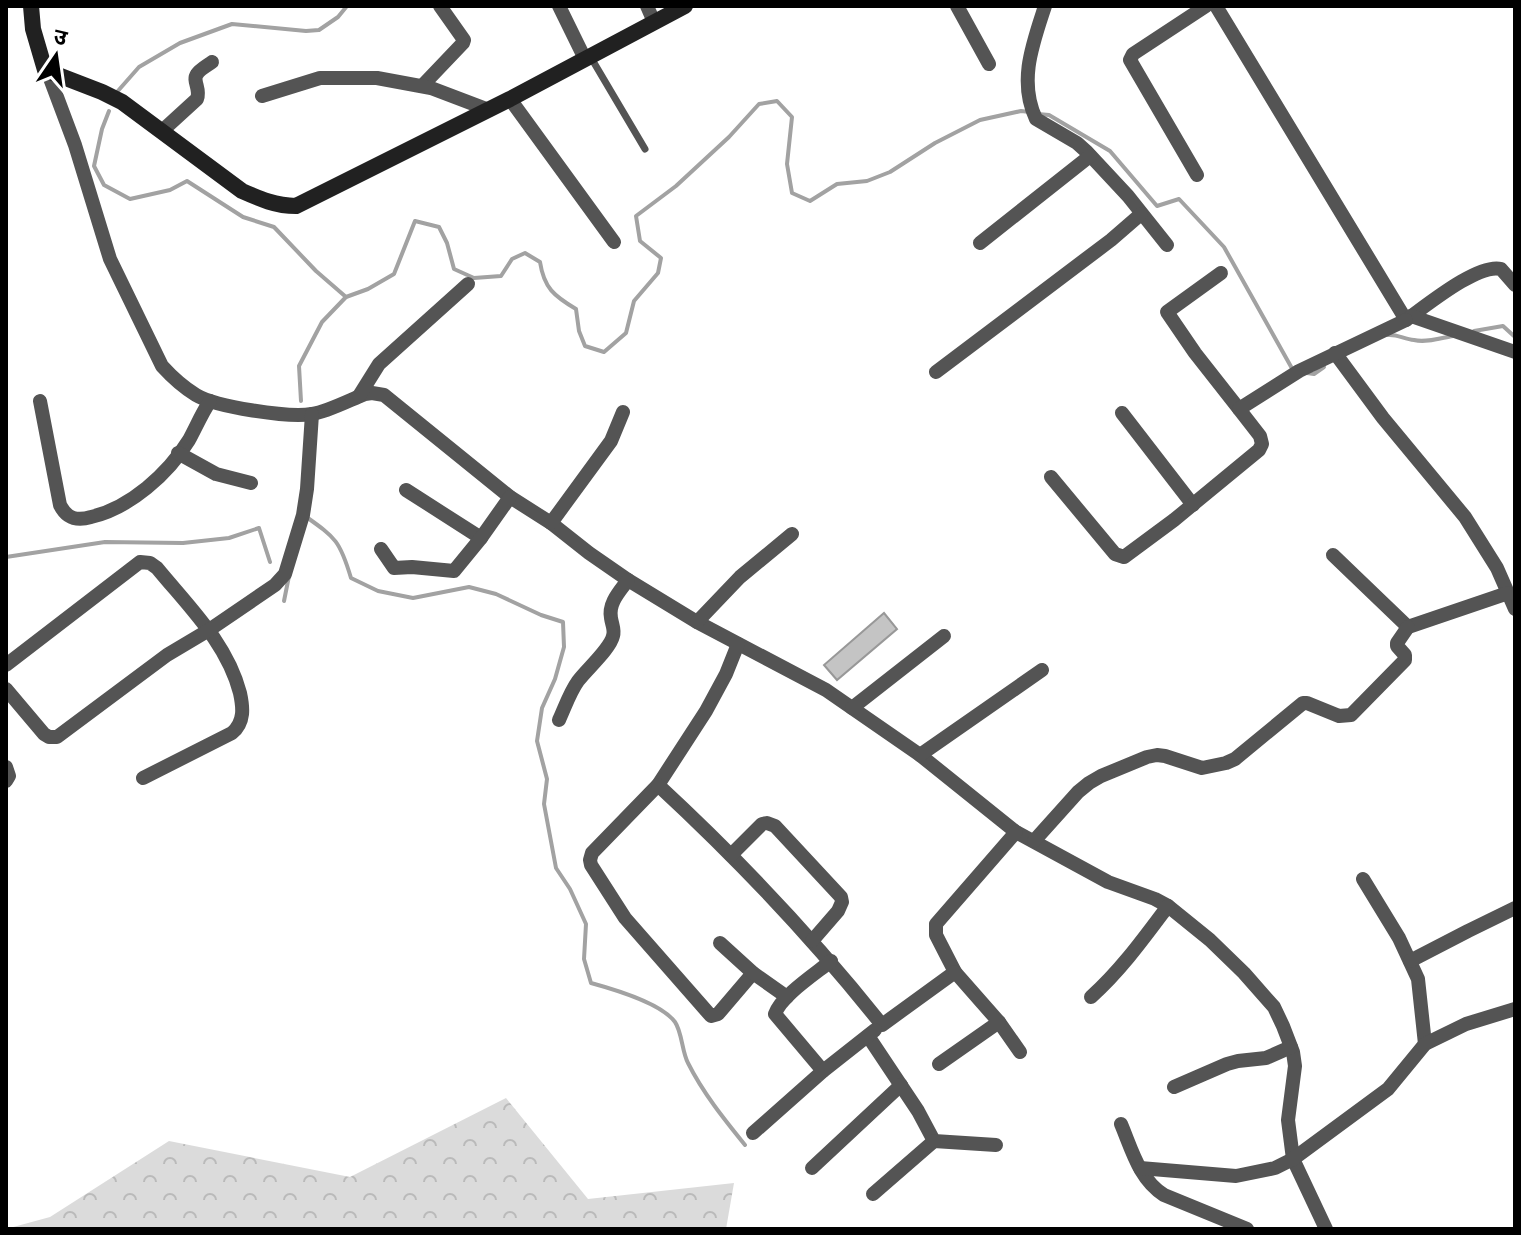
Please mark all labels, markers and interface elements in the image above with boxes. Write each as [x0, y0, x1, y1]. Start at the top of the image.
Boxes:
north arrow [16, 16, 96, 96]
text: उ [51, 23, 71, 51]

